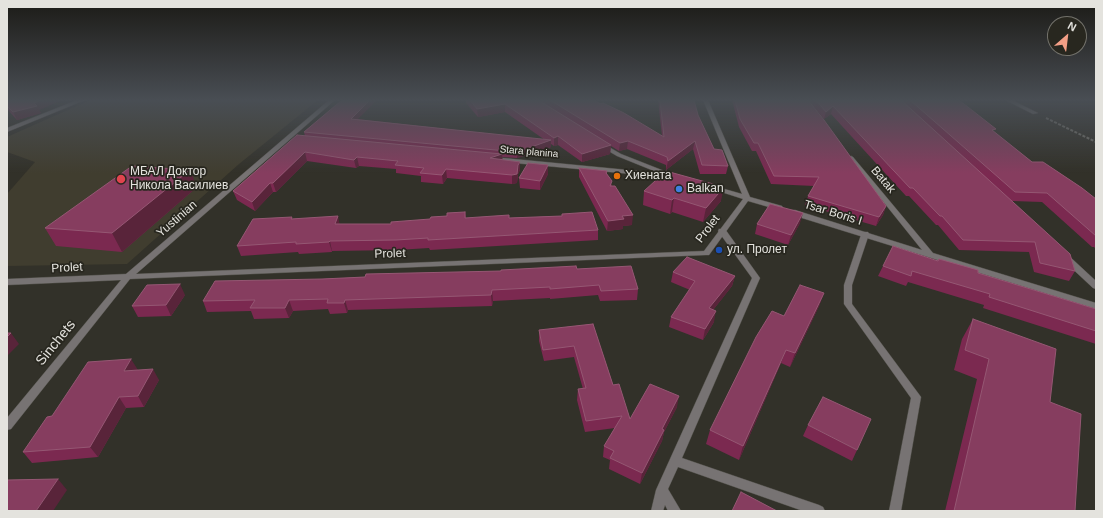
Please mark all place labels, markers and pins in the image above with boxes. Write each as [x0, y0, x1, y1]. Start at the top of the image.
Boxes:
place label: МБАЛ Доктор Никола Василиев [130, 165, 228, 193]
place label: Хиената [625, 169, 671, 183]
marker: Хиената [612, 171, 622, 181]
marker: МБАЛ Доктор Никола Василиев [115, 173, 127, 185]
place label: Balkan [687, 182, 724, 196]
marker: Balkan [674, 184, 684, 194]
place label: ул. Пролет [727, 243, 787, 257]
marker: ул. Пролет [714, 245, 724, 255]

